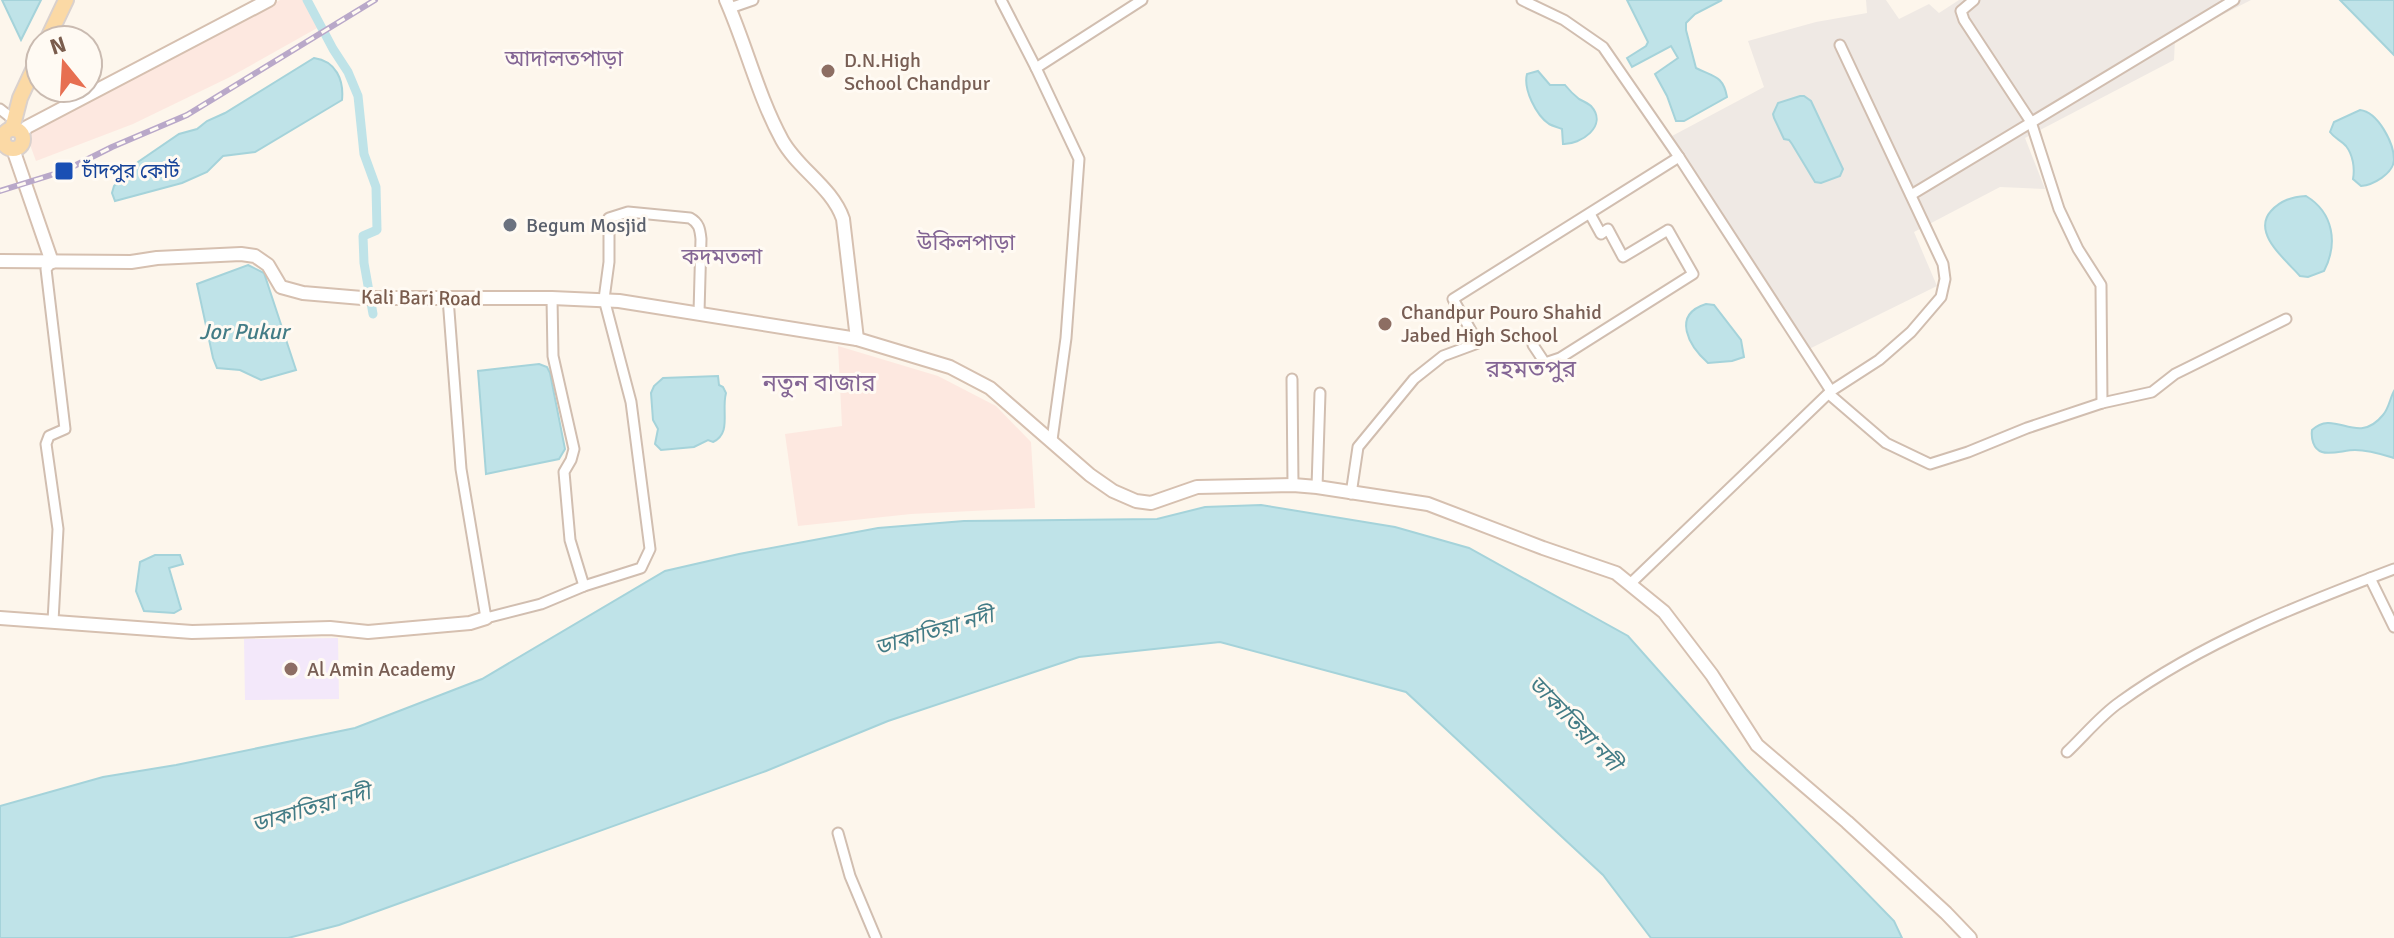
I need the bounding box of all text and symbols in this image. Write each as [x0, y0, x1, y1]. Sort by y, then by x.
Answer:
north arrow [24, 24, 104, 104]
text: N [47, 30, 69, 61]
district label: আদালতপাড়া [504, 45, 624, 72]
place label: D.N.High School Chandpur [844, 48, 991, 96]
marker: D.N.High School Chandpur [819, 62, 837, 80]
place label: চাঁদপুর কোর্ট [81, 157, 180, 184]
marker: চাঁদপুর কোর্ট [53, 160, 75, 182]
place label: Begum Mosjid [526, 213, 647, 238]
marker: Begum Mosjid [501, 216, 519, 234]
district label: উকিলপাড়া [916, 229, 1016, 256]
district label: কদমতলা [681, 243, 764, 270]
street label: Kali Bari Road [361, 284, 481, 312]
place label: Chandpur Pouro Shahid Jabed High School [1401, 300, 1602, 348]
marker: Chandpur Pouro Shahid Jabed High School [1376, 315, 1394, 333]
water label: Jor Pukur [199, 318, 292, 345]
district label: রহমতপুর [1485, 354, 1577, 384]
district label: নতুন বাজার [761, 368, 876, 398]
water label: ডাকাতিয়া নদী [872, 600, 1000, 661]
place label: Al Amin Academy [307, 657, 456, 682]
marker: Al Amin Academy [282, 660, 300, 678]
water label: ডাকাতিয়া নদী [1523, 670, 1630, 779]
water label: ডাকাতিয়া নদী [249, 777, 377, 838]

